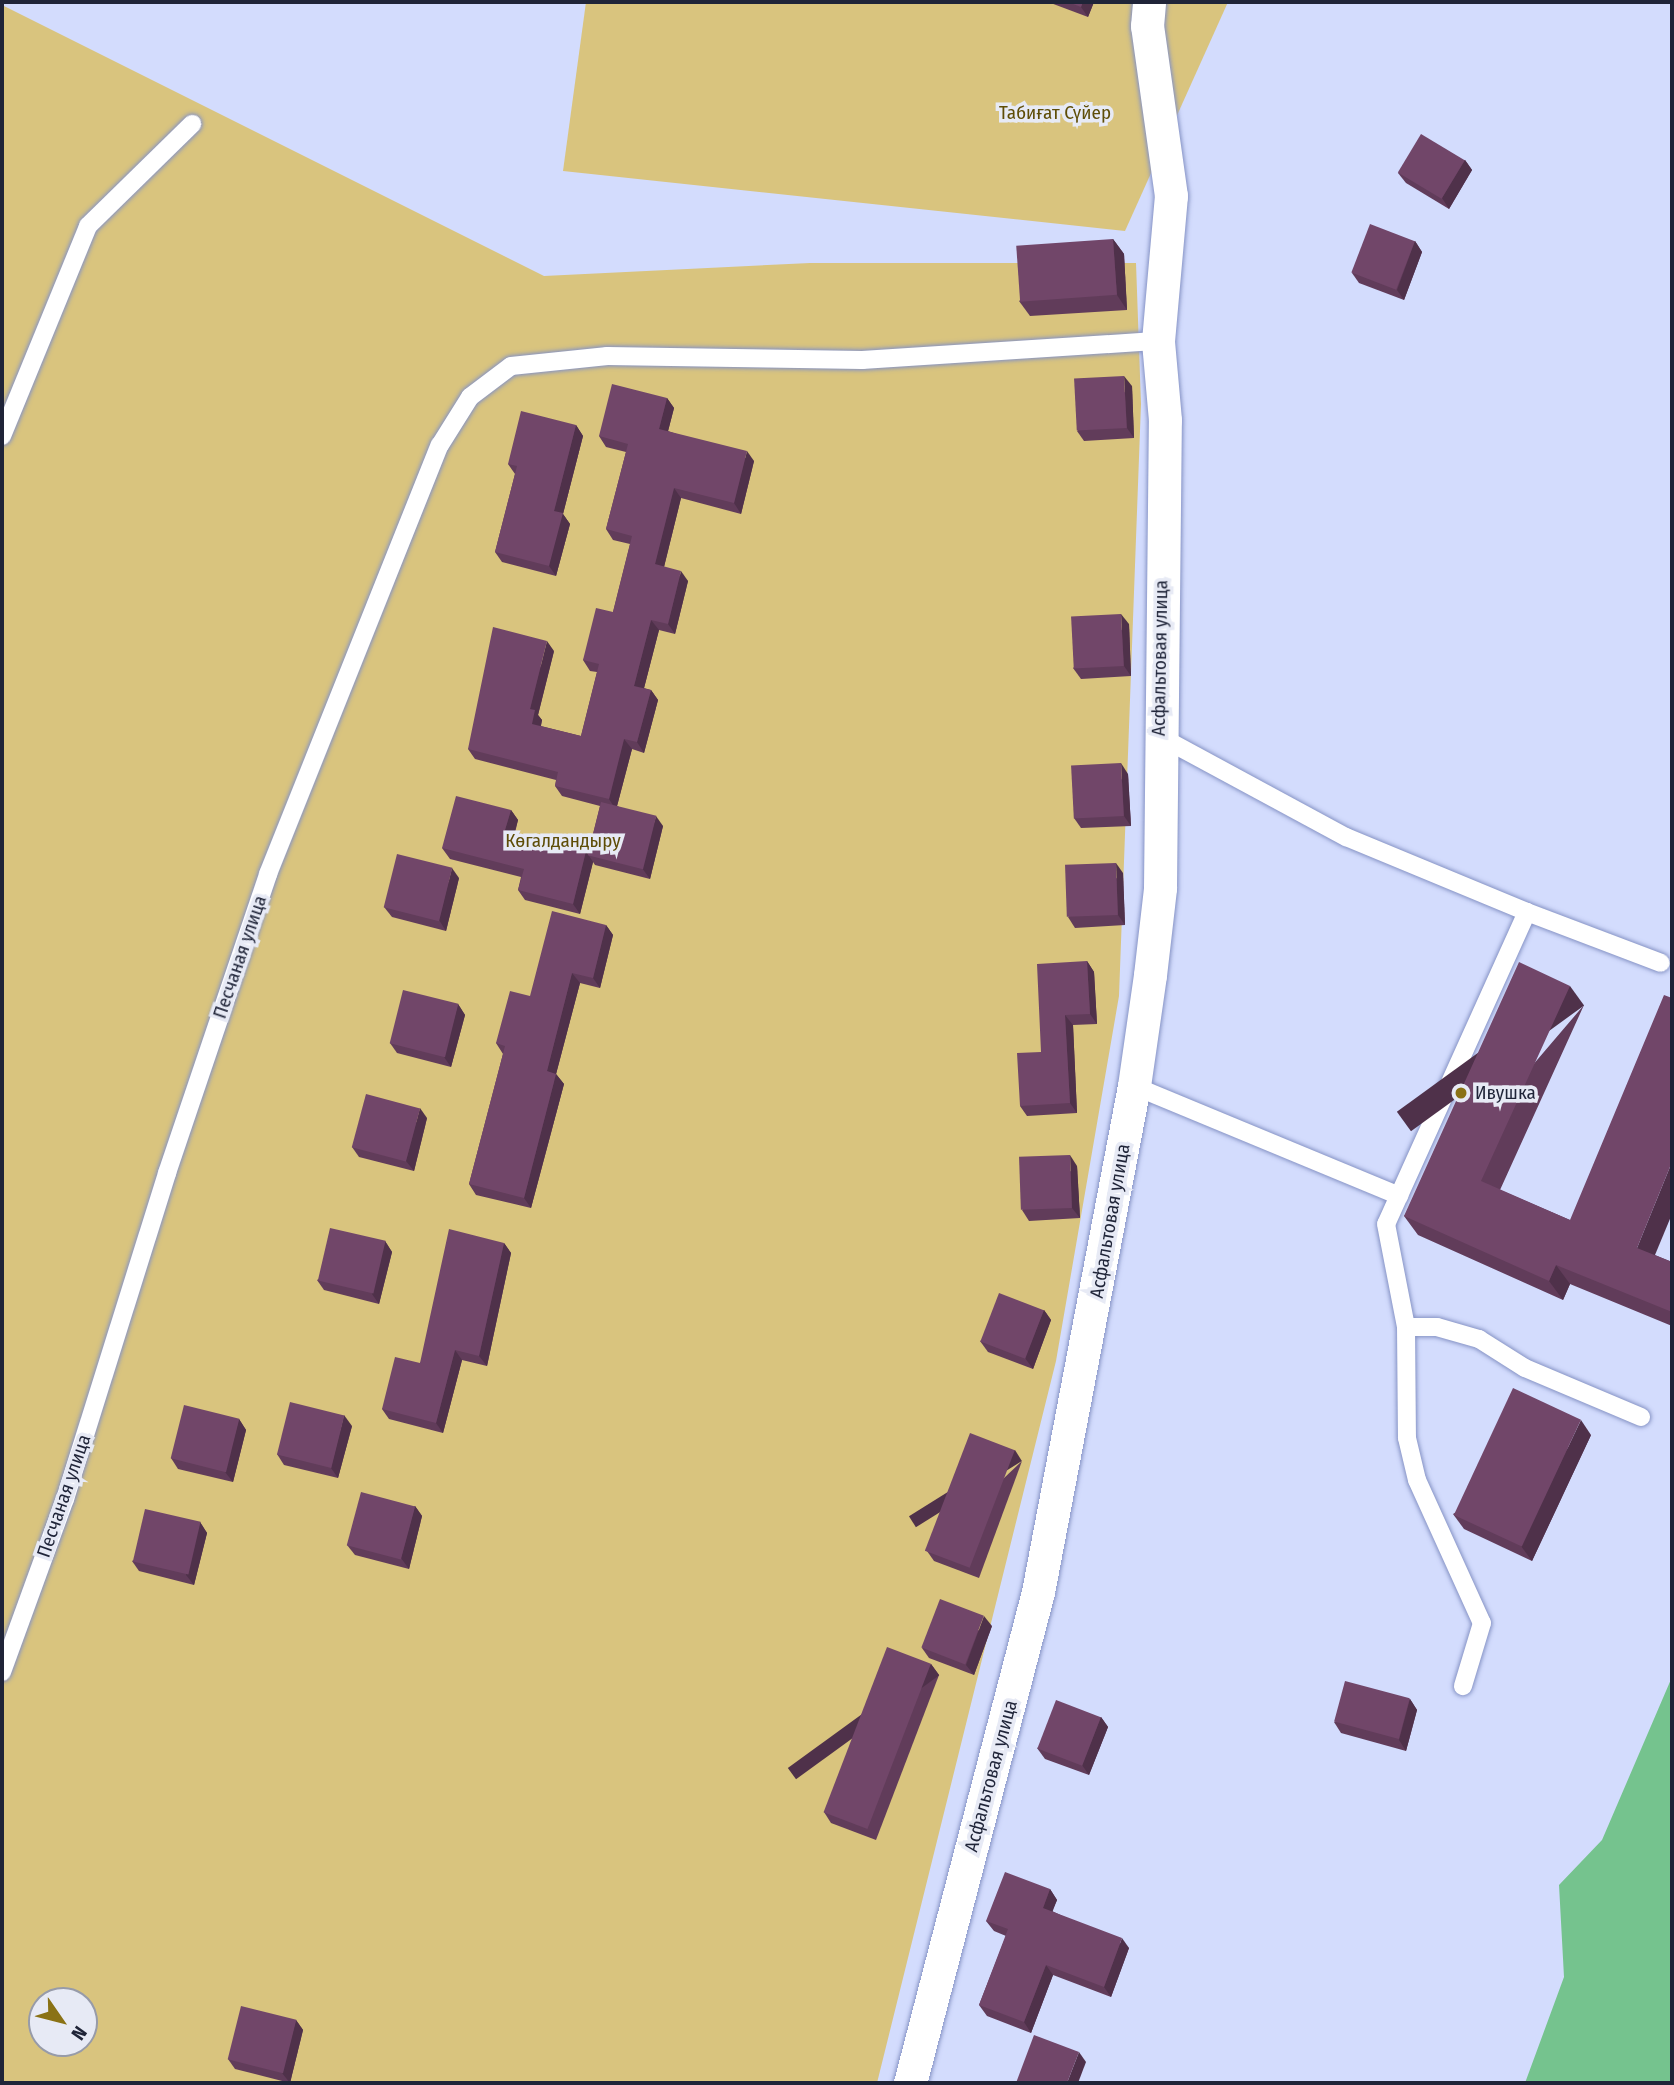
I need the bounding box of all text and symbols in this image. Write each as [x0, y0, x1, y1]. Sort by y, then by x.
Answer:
park label: Табиғат Сүйер [999, 102, 1111, 124]
street label: Асфальтовая улица [1147, 580, 1173, 736]
park label: Көгалдандыру [505, 830, 621, 852]
street label: Песчаная улица [208, 893, 272, 1021]
place label: Ивушка [1475, 1082, 1536, 1104]
marker: Ивушка [1453, 1085, 1469, 1101]
street label: Асфальтовая улица [1085, 1142, 1135, 1300]
street label: Песчаная улица [32, 1432, 96, 1560]
street label: Асфальтовая улица [960, 1698, 1022, 1854]
north arrow [28, 1987, 98, 2057]
text: N [66, 2022, 92, 2044]

